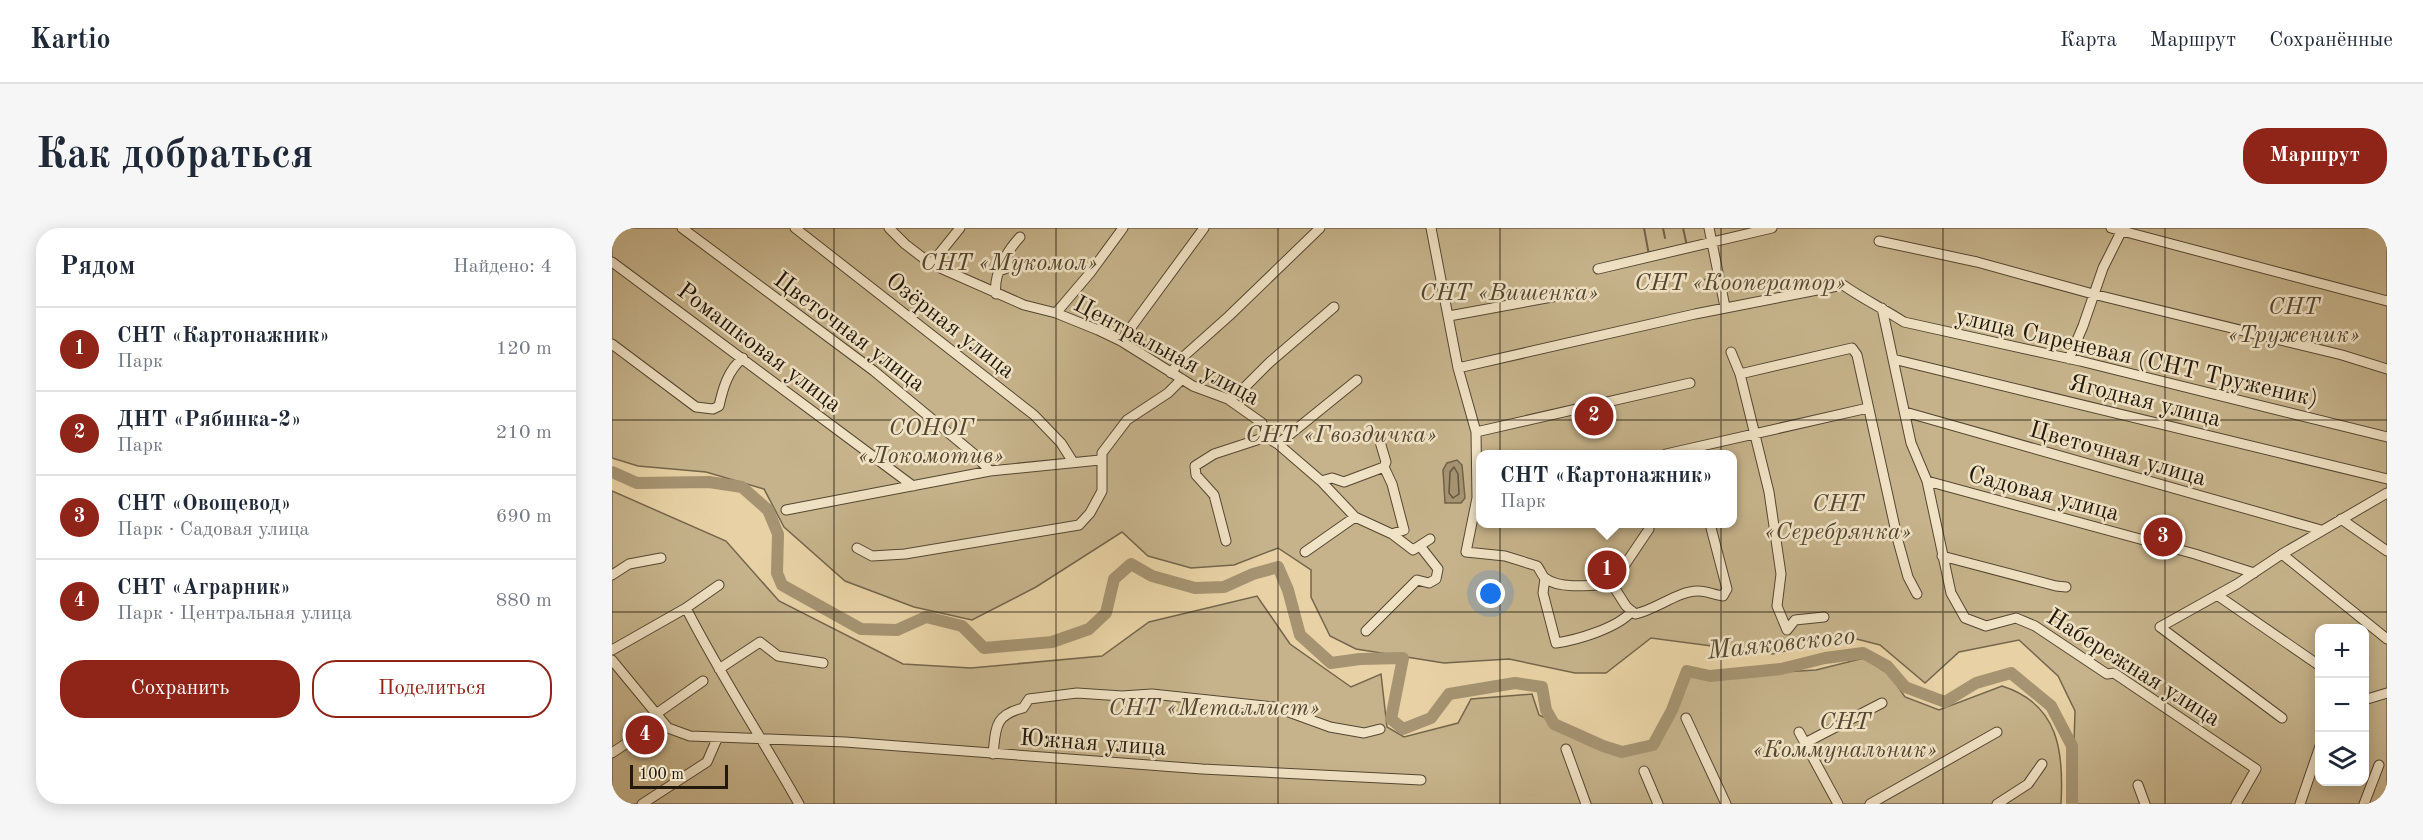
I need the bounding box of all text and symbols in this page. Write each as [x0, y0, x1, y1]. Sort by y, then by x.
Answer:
text: Kartio [30, 27, 111, 55]
text: Карта [2060, 30, 2117, 51]
text: Маршрут [2150, 30, 2236, 51]
text: Сохранённые [2269, 30, 2393, 51]
button: Маршрут [2243, 128, 2387, 184]
text: Как добраться [36, 135, 313, 177]
park label: СНТ «Мукомол» [920, 252, 1098, 276]
text: Рядом [60, 254, 135, 280]
text: Найдено: 4 [453, 257, 552, 277]
street label: Цветочная улица [769, 268, 929, 397]
street label: Озёрная улица [881, 269, 1019, 384]
park label: СНТ «Кооператор» [1634, 272, 1846, 296]
street label: Ромашковая улица [672, 279, 845, 418]
park label: СНТ «Вишенка» [1420, 282, 1598, 306]
street label: Центральная улица [1069, 293, 1263, 411]
park label: СНТ «Труженик» [2228, 296, 2360, 348]
street label: улица Сиреневая (СНТ Труженик) [1953, 305, 2320, 412]
text: СНТ «Картонажник» [117, 325, 330, 347]
text: 1 [74, 339, 85, 359]
text: 120 m [496, 339, 552, 359]
text: Парк [117, 352, 163, 372]
street label: Ягодная улица [2066, 371, 2223, 432]
pin: 2 [1574, 394, 1614, 438]
text: ДНТ «Рябинка-2» [117, 409, 302, 431]
park label: СОНОГ «Локомотив» [858, 417, 1004, 469]
street label: Цветочная улица [2026, 418, 2209, 492]
text: 2 [74, 423, 85, 443]
text: 210 m [496, 423, 552, 443]
park label: СНТ «Гвоздичка» [1245, 424, 1437, 448]
text: Парк [117, 436, 163, 456]
popup [1476, 450, 1737, 528]
street label: Садовая улица [1965, 463, 2122, 527]
text: СНТ «Картонажник» [1500, 465, 1713, 487]
text: Парк [1500, 492, 1546, 512]
text: СНТ «Овощевод» [117, 493, 291, 515]
park label: СНТ «Серебрянка» [1765, 493, 1911, 545]
text: 3 [74, 507, 85, 527]
text: 690 m [496, 507, 552, 527]
pin: 3 [2144, 514, 2182, 560]
text: Парк · Садовая улица [117, 520, 309, 540]
pin: 1 [1588, 548, 1626, 592]
text: СНТ «Аграрник» [117, 577, 291, 599]
your location [1476, 579, 1505, 608]
text: 4 [74, 591, 85, 611]
text: 880 m [496, 591, 552, 611]
text: Парк · Центральная улица [117, 604, 352, 624]
street label: Набережная улица [2042, 606, 2224, 732]
water label: Маяковского [1705, 623, 1857, 665]
map controls [2315, 624, 2369, 786]
button: + [2315, 624, 2369, 678]
button: Сохранить [60, 660, 300, 718]
button: Поделиться [312, 660, 552, 718]
button: − [2315, 678, 2369, 732]
park label: СНТ «Металлист» [1108, 697, 1320, 721]
park label: СНТ «Коммунальник» [1753, 711, 1937, 763]
pin: 4 [626, 712, 664, 758]
street label: Южная улица [1019, 727, 1167, 761]
button: layers [2315, 732, 2369, 786]
scale bar [630, 762, 728, 790]
text: 100 m [639, 767, 684, 783]

